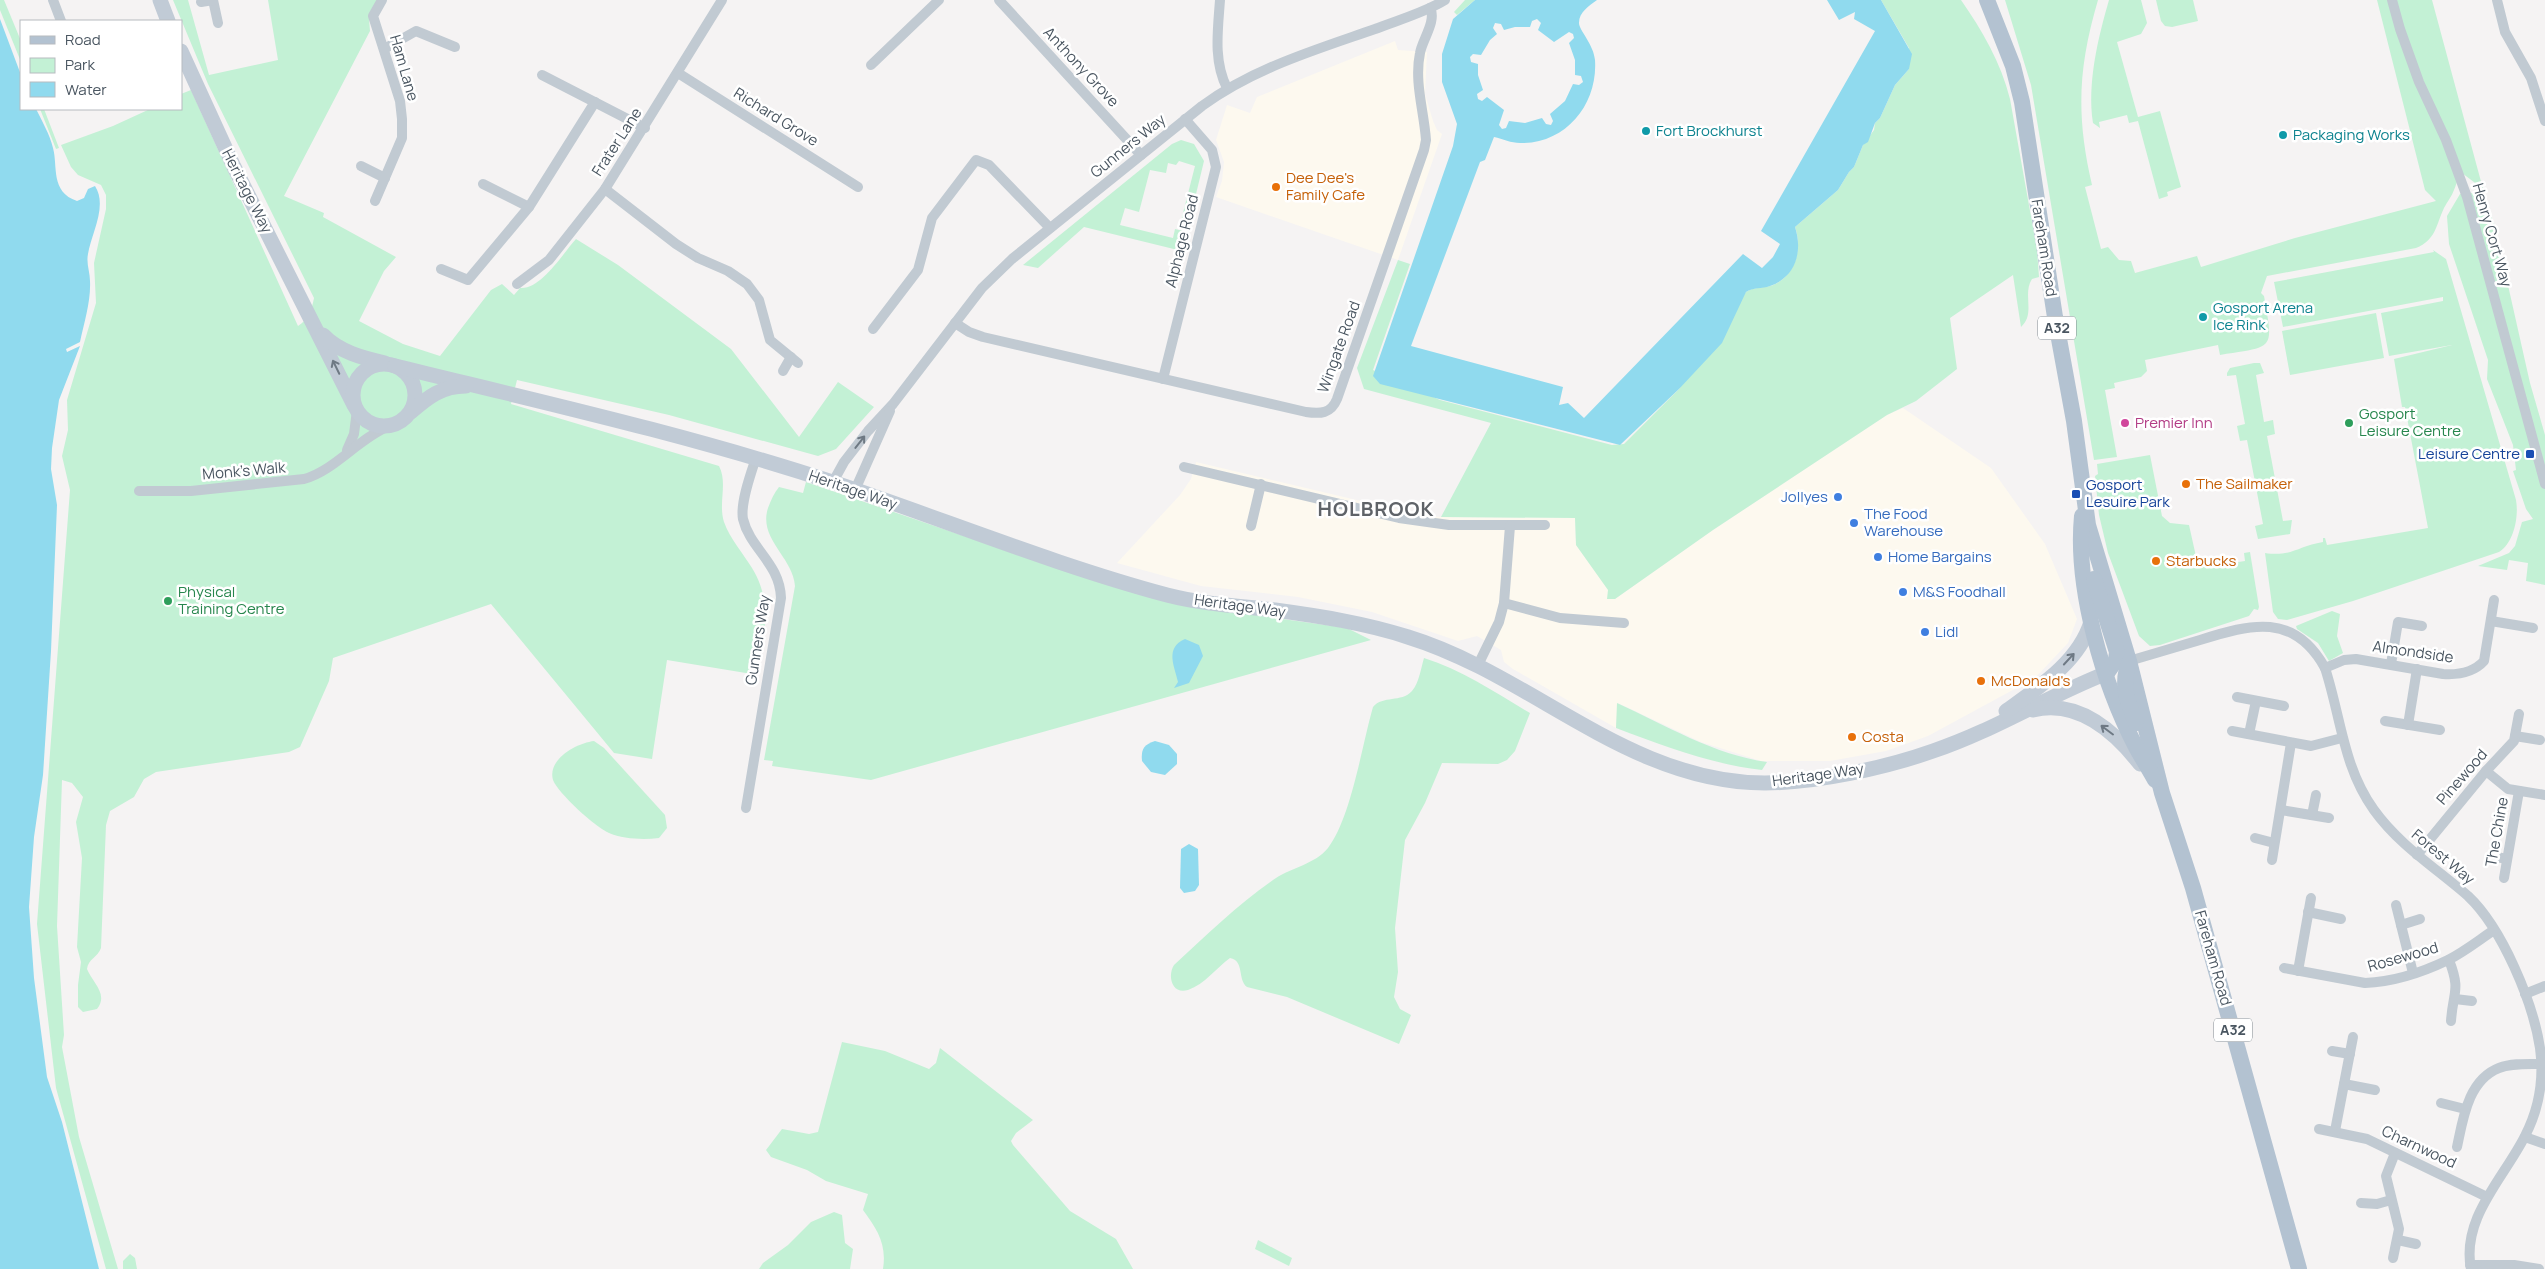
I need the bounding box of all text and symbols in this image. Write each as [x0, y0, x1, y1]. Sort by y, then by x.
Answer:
legend [20, 20, 182, 110]
street label: Anthony Grove [1039, 22, 1124, 111]
text: Road [65, 29, 101, 50]
street label: Ham Lane [385, 32, 424, 104]
text: Park [65, 54, 95, 75]
text: Water [65, 79, 107, 100]
street label: Richard Grove [730, 82, 823, 151]
street label: Frater Lane [587, 103, 647, 180]
street label: Gunners Way [1086, 109, 1170, 182]
place label: Fort Brockhurst [1656, 120, 1763, 141]
place label: Packaging Works [2293, 124, 2410, 145]
marker: Fort Brockhurst [1640, 125, 1652, 137]
marker: Packaging Works [2277, 129, 2289, 141]
street label: Heritage Way [217, 145, 278, 237]
place label: Dee Dee's Family Cafe [1286, 167, 1365, 205]
street label: Henry Cort Way [2468, 180, 2517, 289]
marker: Dee Dee's Family Cafe [1270, 181, 1282, 193]
street label: Alphage Road [1160, 192, 1203, 290]
street label: Fareham Road [2026, 198, 2063, 298]
place label: Gosport Arena Ice Rink [2213, 297, 2313, 335]
street label: Wingate Road [1312, 298, 1365, 396]
marker: Gosport Arena Ice Rink [2197, 311, 2209, 323]
road number: A32 [2038, 316, 2076, 339]
one-way arrow [330, 360, 340, 375]
place label: Gosport Leisure Centre [2359, 403, 2461, 441]
place label: Premier Inn [2135, 412, 2213, 433]
marker: Premier Inn [2119, 417, 2131, 429]
marker: Gosport Leisure Centre [2343, 417, 2355, 429]
one-way arrow [854, 436, 865, 449]
place label: Leisure Centre [2418, 443, 2520, 464]
marker: Leisure Centre [2524, 448, 2536, 460]
street label: Monk's Walk [201, 456, 287, 485]
street label: Heritage Way [806, 465, 900, 514]
place label: The Sailmaker [2196, 473, 2293, 494]
place label: Gosport Lesuire Park [2086, 474, 2170, 512]
marker: The Sailmaker [2180, 478, 2192, 490]
place label: Jollyes [1781, 486, 1828, 507]
marker: Gosport Lesuire Park [2070, 488, 2082, 500]
marker: Jollyes [1832, 491, 1844, 503]
district label: HOLBROOK [1318, 495, 1434, 522]
place label: The Food Warehouse [1864, 503, 1943, 541]
marker: The Food Warehouse [1848, 517, 1860, 529]
place label: Home Bargains [1888, 546, 1992, 567]
place label: Starbucks [2166, 550, 2236, 571]
marker: Home Bargains [1872, 551, 1884, 563]
marker: Starbucks [2150, 555, 2162, 567]
place label: Physical Training Centre [178, 581, 285, 619]
place label: M&S Foodhall [1913, 581, 2006, 602]
marker: M&S Foodhall [1897, 586, 1909, 598]
street label: Heritage Way [1193, 589, 1287, 622]
street label: Gunners Way [740, 593, 775, 687]
marker: Physical Training Centre [162, 595, 174, 607]
place label: Lidl [1935, 621, 1959, 642]
marker: Lidl [1919, 626, 1931, 638]
street label: Almondside [2371, 635, 2455, 668]
one-way arrow [2063, 652, 2075, 665]
place label: McDonald's [1991, 670, 2070, 691]
marker: McDonald's [1975, 675, 1987, 687]
one-way arrow [2101, 725, 2114, 736]
place label: Costa [1862, 726, 1904, 747]
marker: Costa [1846, 731, 1858, 743]
street label: Pinewood [2431, 744, 2492, 809]
street label: Heritage Way [1771, 758, 1865, 791]
street label: The Chine [2480, 795, 2513, 868]
street label: Forest Way [2407, 824, 2479, 889]
street label: Fareham Road [2190, 908, 2237, 1008]
street label: Rosewood [2365, 936, 2441, 977]
road number: A32 [2214, 1018, 2252, 1042]
street label: Charnwood [2378, 1120, 2460, 1173]

